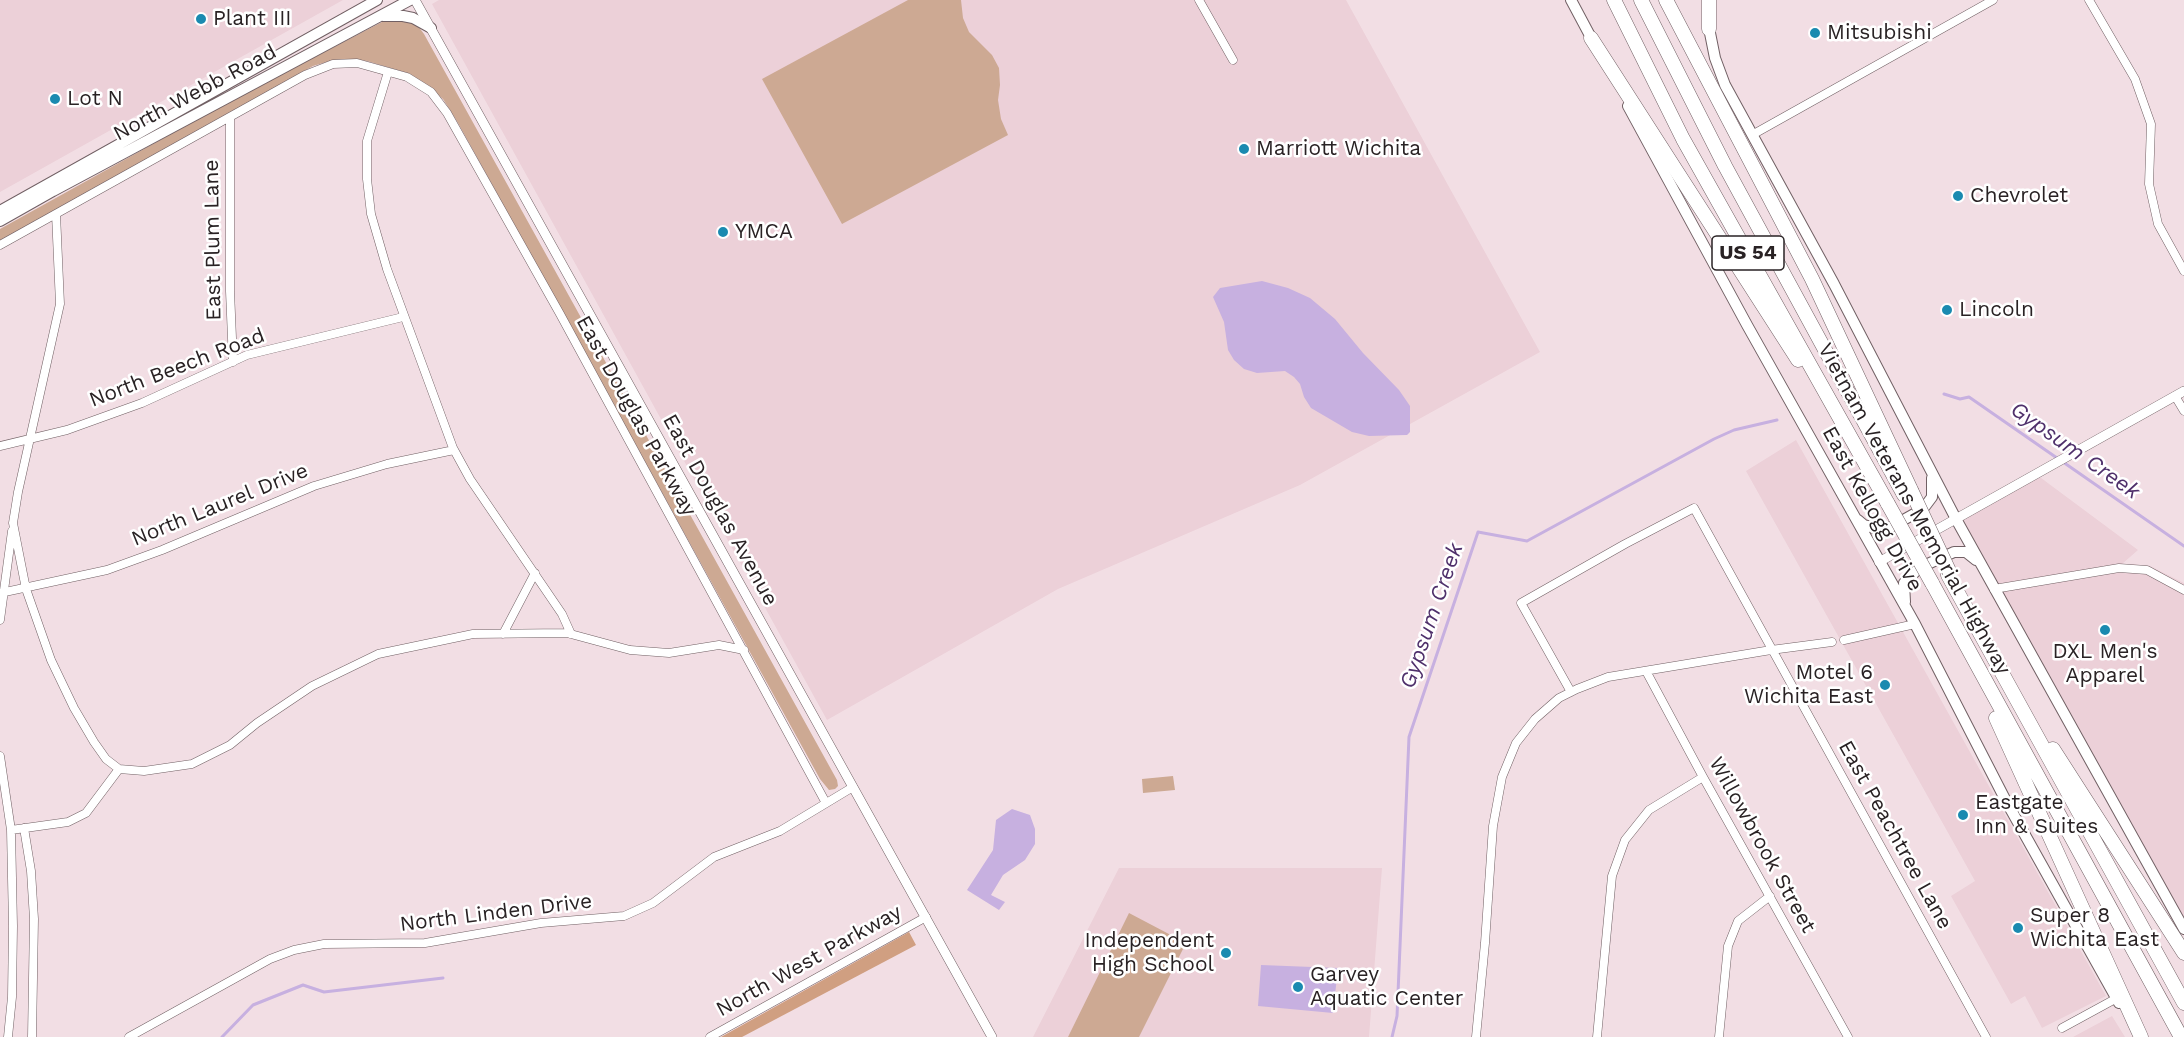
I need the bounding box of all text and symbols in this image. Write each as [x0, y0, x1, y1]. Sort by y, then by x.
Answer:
place label: Plant III [213, 6, 292, 32]
marker: Plant III [194, 12, 208, 26]
place label: Mitsubishi [1827, 20, 1932, 46]
marker: Mitsubishi [1808, 26, 1822, 40]
street label: North Webb Road [109, 39, 281, 147]
place label: Lot N [67, 86, 123, 112]
marker: Lot N [48, 92, 62, 106]
place label: Marriott Wichita [1256, 136, 1421, 162]
marker: Marriott Wichita [1237, 142, 1251, 156]
street label: East Plum Lane [199, 159, 227, 321]
place label: Chevrolet [1970, 183, 2068, 209]
marker: Chevrolet [1951, 189, 1965, 203]
place label: YMCA [735, 219, 793, 245]
marker: YMCA [716, 225, 730, 239]
road number: US 54 [1712, 236, 1784, 270]
place label: Lincoln [1959, 297, 2034, 323]
marker: Lincoln [1940, 303, 1954, 317]
street label: East Douglas Parkway [570, 311, 702, 521]
street label: North Beech Road [86, 323, 268, 413]
street label: Vietnam Veterans Memorial Highway [1812, 339, 2016, 679]
water label: Gypsum Creek [2005, 397, 2145, 505]
street label: East Douglas Avenue [657, 410, 783, 610]
street label: East Kellogg Drive [1816, 422, 1928, 596]
street label: North Laurel Drive [128, 458, 312, 552]
water label: Gypsum Creek [1395, 540, 1469, 692]
marker: DXL Men's Apparel [2098, 623, 2112, 637]
place label: DXL Men's Apparel [2052, 639, 2158, 689]
place label: Motel 6 Wichita East [1744, 660, 1873, 710]
marker: Motel 6 Wichita East [1878, 678, 1892, 692]
street label: East Peachtree Lane [1833, 736, 1957, 934]
street label: Willowbrook Street [1703, 753, 1821, 937]
place label: Eastgate Inn & Suites [1975, 790, 2098, 840]
marker: Eastgate Inn & Suites [1956, 808, 1970, 822]
street label: North Linden Drive [398, 889, 594, 937]
street label: North West Parkway [712, 900, 906, 1022]
place label: Super 8 Wichita East [2030, 903, 2159, 953]
marker: Super 8 Wichita East [2011, 921, 2025, 935]
place label: Independent High School [1084, 928, 1214, 978]
marker: Independent High School [1219, 946, 1233, 960]
place label: Garvey Aquatic Center [1310, 962, 1463, 1012]
marker: Garvey Aquatic Center [1291, 980, 1305, 994]

